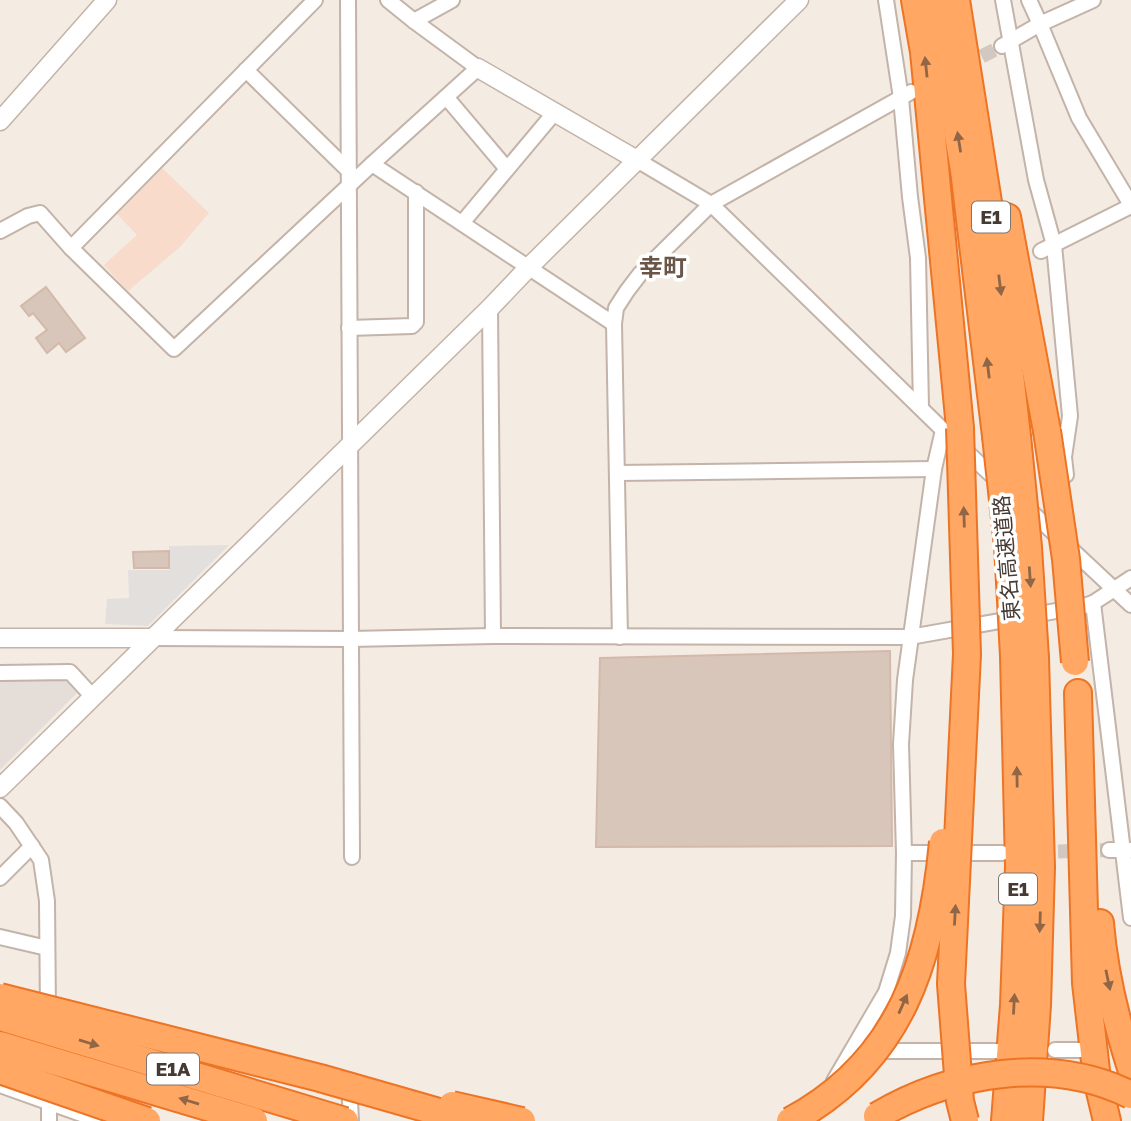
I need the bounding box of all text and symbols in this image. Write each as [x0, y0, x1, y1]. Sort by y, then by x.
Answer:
one-way arrow [920, 56, 931, 78]
one-way arrow [953, 131, 964, 153]
road number: E1 [972, 202, 1010, 232]
district label: 幸町 [639, 252, 687, 281]
one-way arrow [994, 275, 1005, 297]
one-way arrow [983, 357, 994, 379]
street label: 東名高速道路 [988, 494, 1024, 622]
one-way arrow [958, 506, 969, 528]
one-way arrow [1025, 566, 1036, 588]
one-way arrow [1011, 765, 1023, 787]
road number: E1 [999, 874, 1037, 904]
one-way arrow [949, 904, 960, 926]
one-way arrow [1034, 911, 1045, 933]
one-way arrow [1102, 969, 1113, 991]
one-way arrow [1009, 993, 1020, 1015]
one-way arrow [897, 994, 909, 1014]
one-way arrow [79, 1039, 100, 1049]
road number: E1A [147, 1054, 199, 1084]
one-way arrow [178, 1095, 199, 1106]

